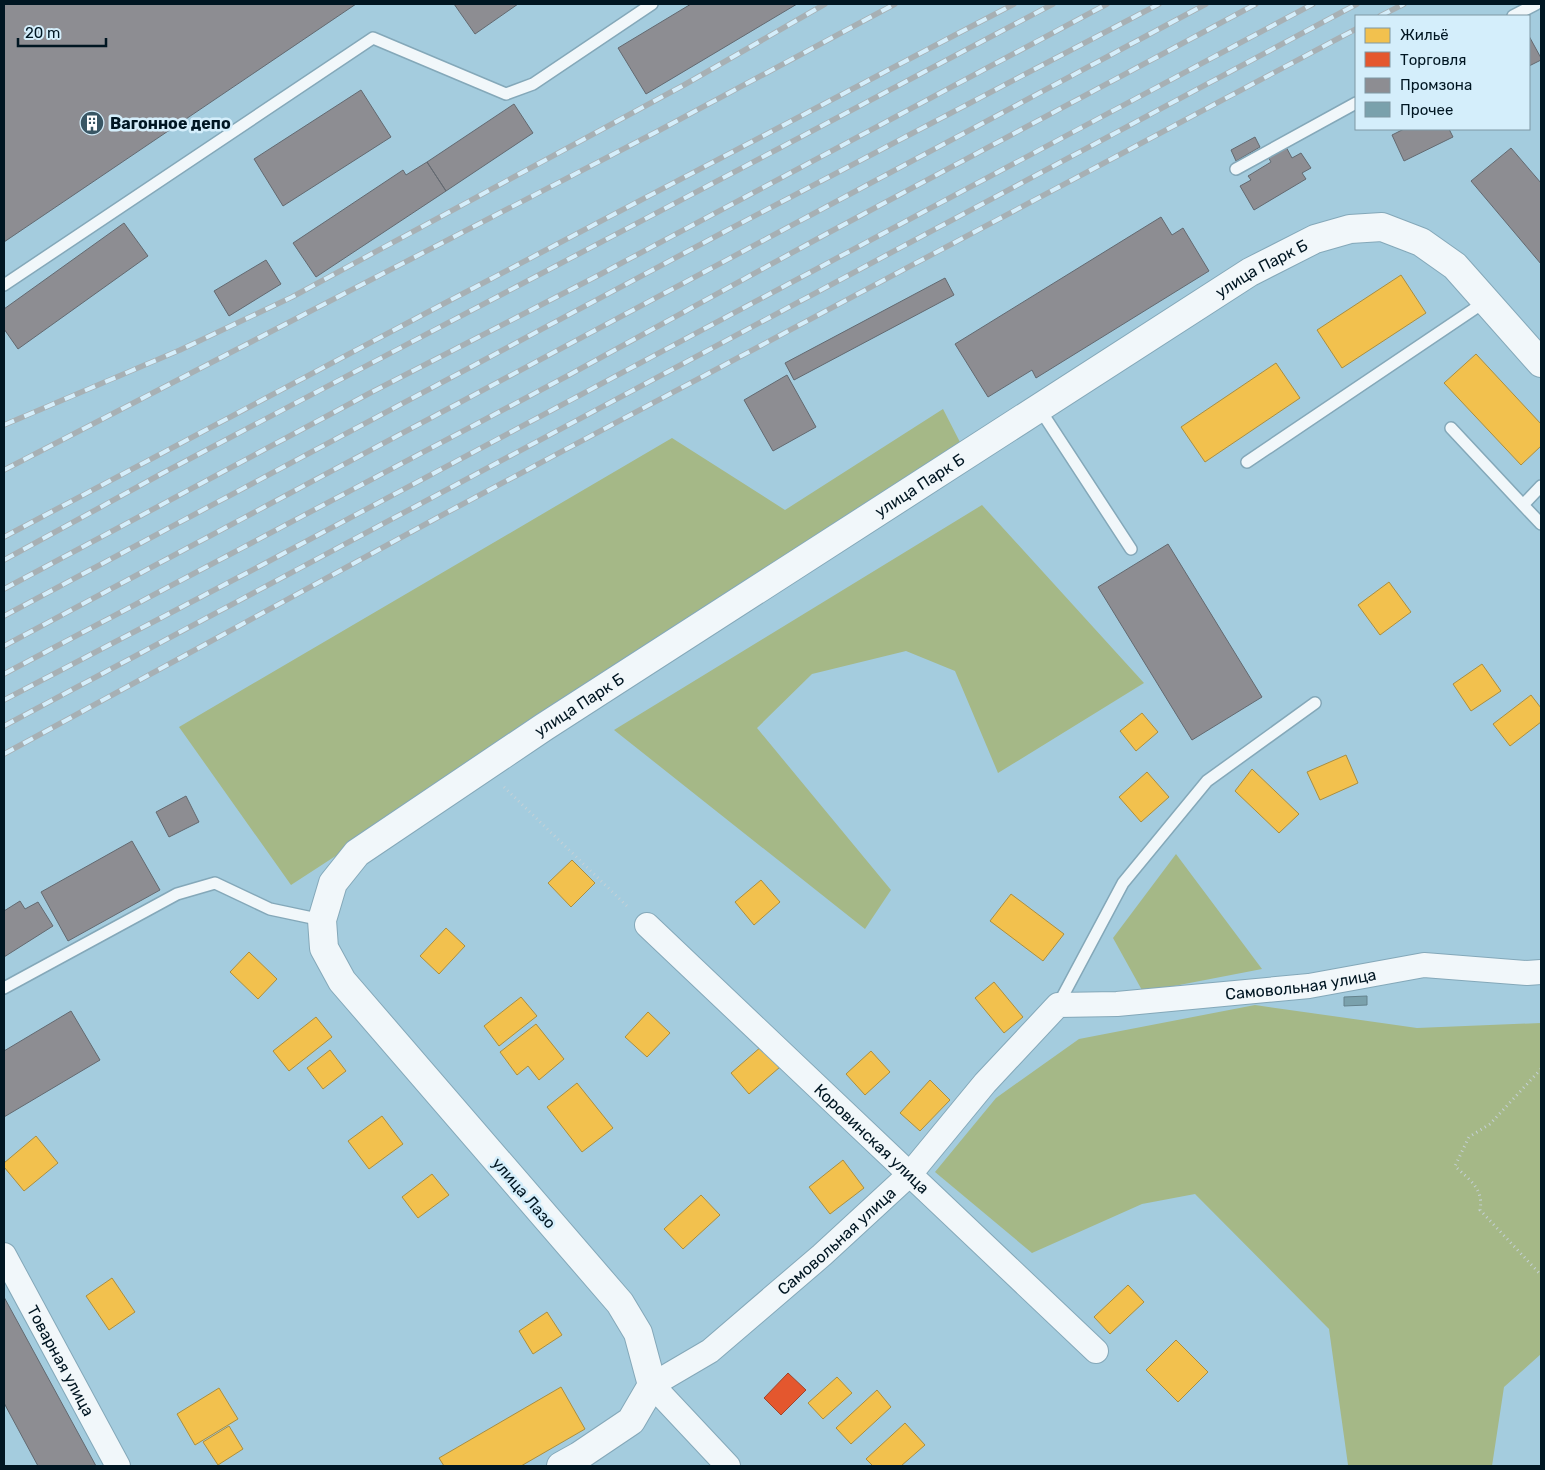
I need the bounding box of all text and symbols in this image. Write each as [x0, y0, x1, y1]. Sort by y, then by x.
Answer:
scale bar [18, 15, 105, 47]
legend [1355, 15, 1530, 130]
text: 20 m [25, 24, 60, 42]
text: Жильё [1400, 26, 1449, 44]
text: Торговля [1400, 51, 1466, 69]
text: Промзона [1400, 76, 1472, 94]
text: Прочее [1400, 101, 1453, 119]
building icon: Вагонное депо [79, 110, 105, 136]
place label: Вагонное депо [110, 114, 231, 133]
street label: улица Парк Б [1212, 235, 1310, 301]
street label: улица Парк Б [871, 449, 968, 521]
street label: улица Парк Б [531, 669, 627, 740]
street label: Самовольная улица [1224, 964, 1378, 1003]
street label: Коровинская улица [811, 1079, 933, 1197]
street label: улица Лазо [488, 1154, 560, 1232]
street label: Самовольная улица [773, 1183, 899, 1299]
street label: Товарная улица [23, 1302, 99, 1419]

